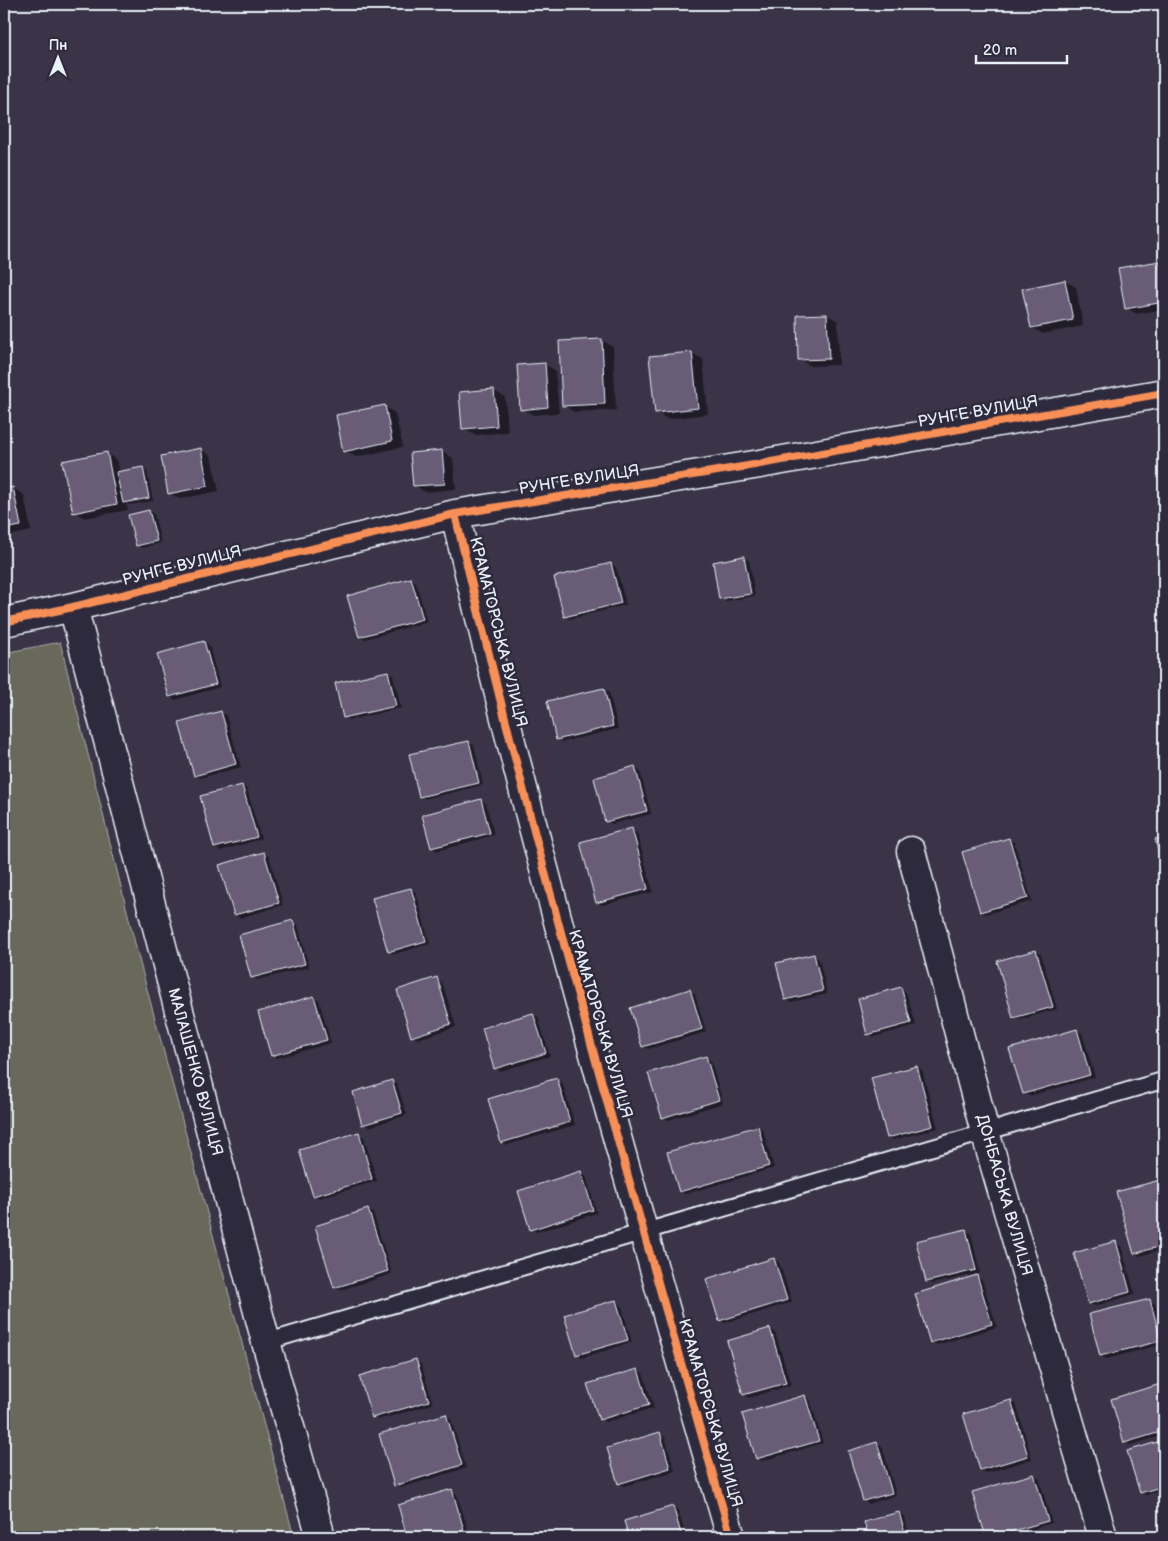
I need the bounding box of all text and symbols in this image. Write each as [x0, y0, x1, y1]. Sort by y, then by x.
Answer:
north arrow [32, 32, 82, 82]
scale bar [976, 32, 1067, 64]
text: Пн [49, 37, 67, 54]
text: 20 m [983, 41, 1017, 60]
street label: РУНГЕ ВУЛИЦЯ [916, 392, 1040, 432]
street label: РУНГЕ ВУЛИЦЯ [517, 461, 641, 499]
street label: КРАМАТОРСЬКА ВУЛИЦЯ [465, 535, 531, 729]
street label: РУНГЕ ВУЛИЦЯ [120, 542, 244, 590]
street label: КРАМАТОРСЬКА ВУЛИЦЯ [564, 928, 636, 1120]
street label: МАЛАШЕНКО ВУЛИЦЯ [163, 986, 227, 1158]
street label: ДОНБАСЬКА ВУЛИЦЯ [972, 1112, 1036, 1278]
street label: КРАМАТОРСЬКА ВУЛИЦЯ [674, 1317, 746, 1509]

